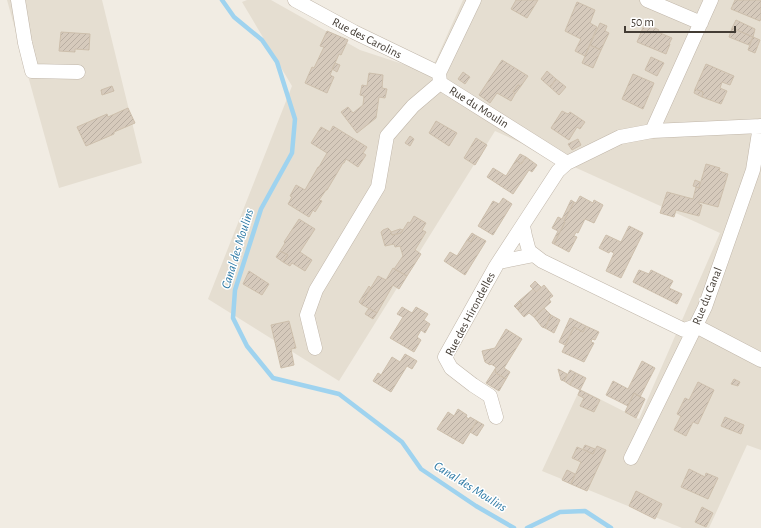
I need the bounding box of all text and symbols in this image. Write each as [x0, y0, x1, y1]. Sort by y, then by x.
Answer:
scale bar [625, 8, 735, 34]
street label: Rue des Carolins [330, 15, 404, 61]
text: 50 m [631, 16, 654, 28]
street label: Rue du Moulin [447, 84, 511, 130]
water label: Canal des Moulins [220, 208, 256, 290]
street label: Rue du Canal [690, 266, 724, 326]
street label: Rue des Hirondelles [443, 270, 497, 358]
water label: Canal des Moulins [431, 460, 509, 514]

